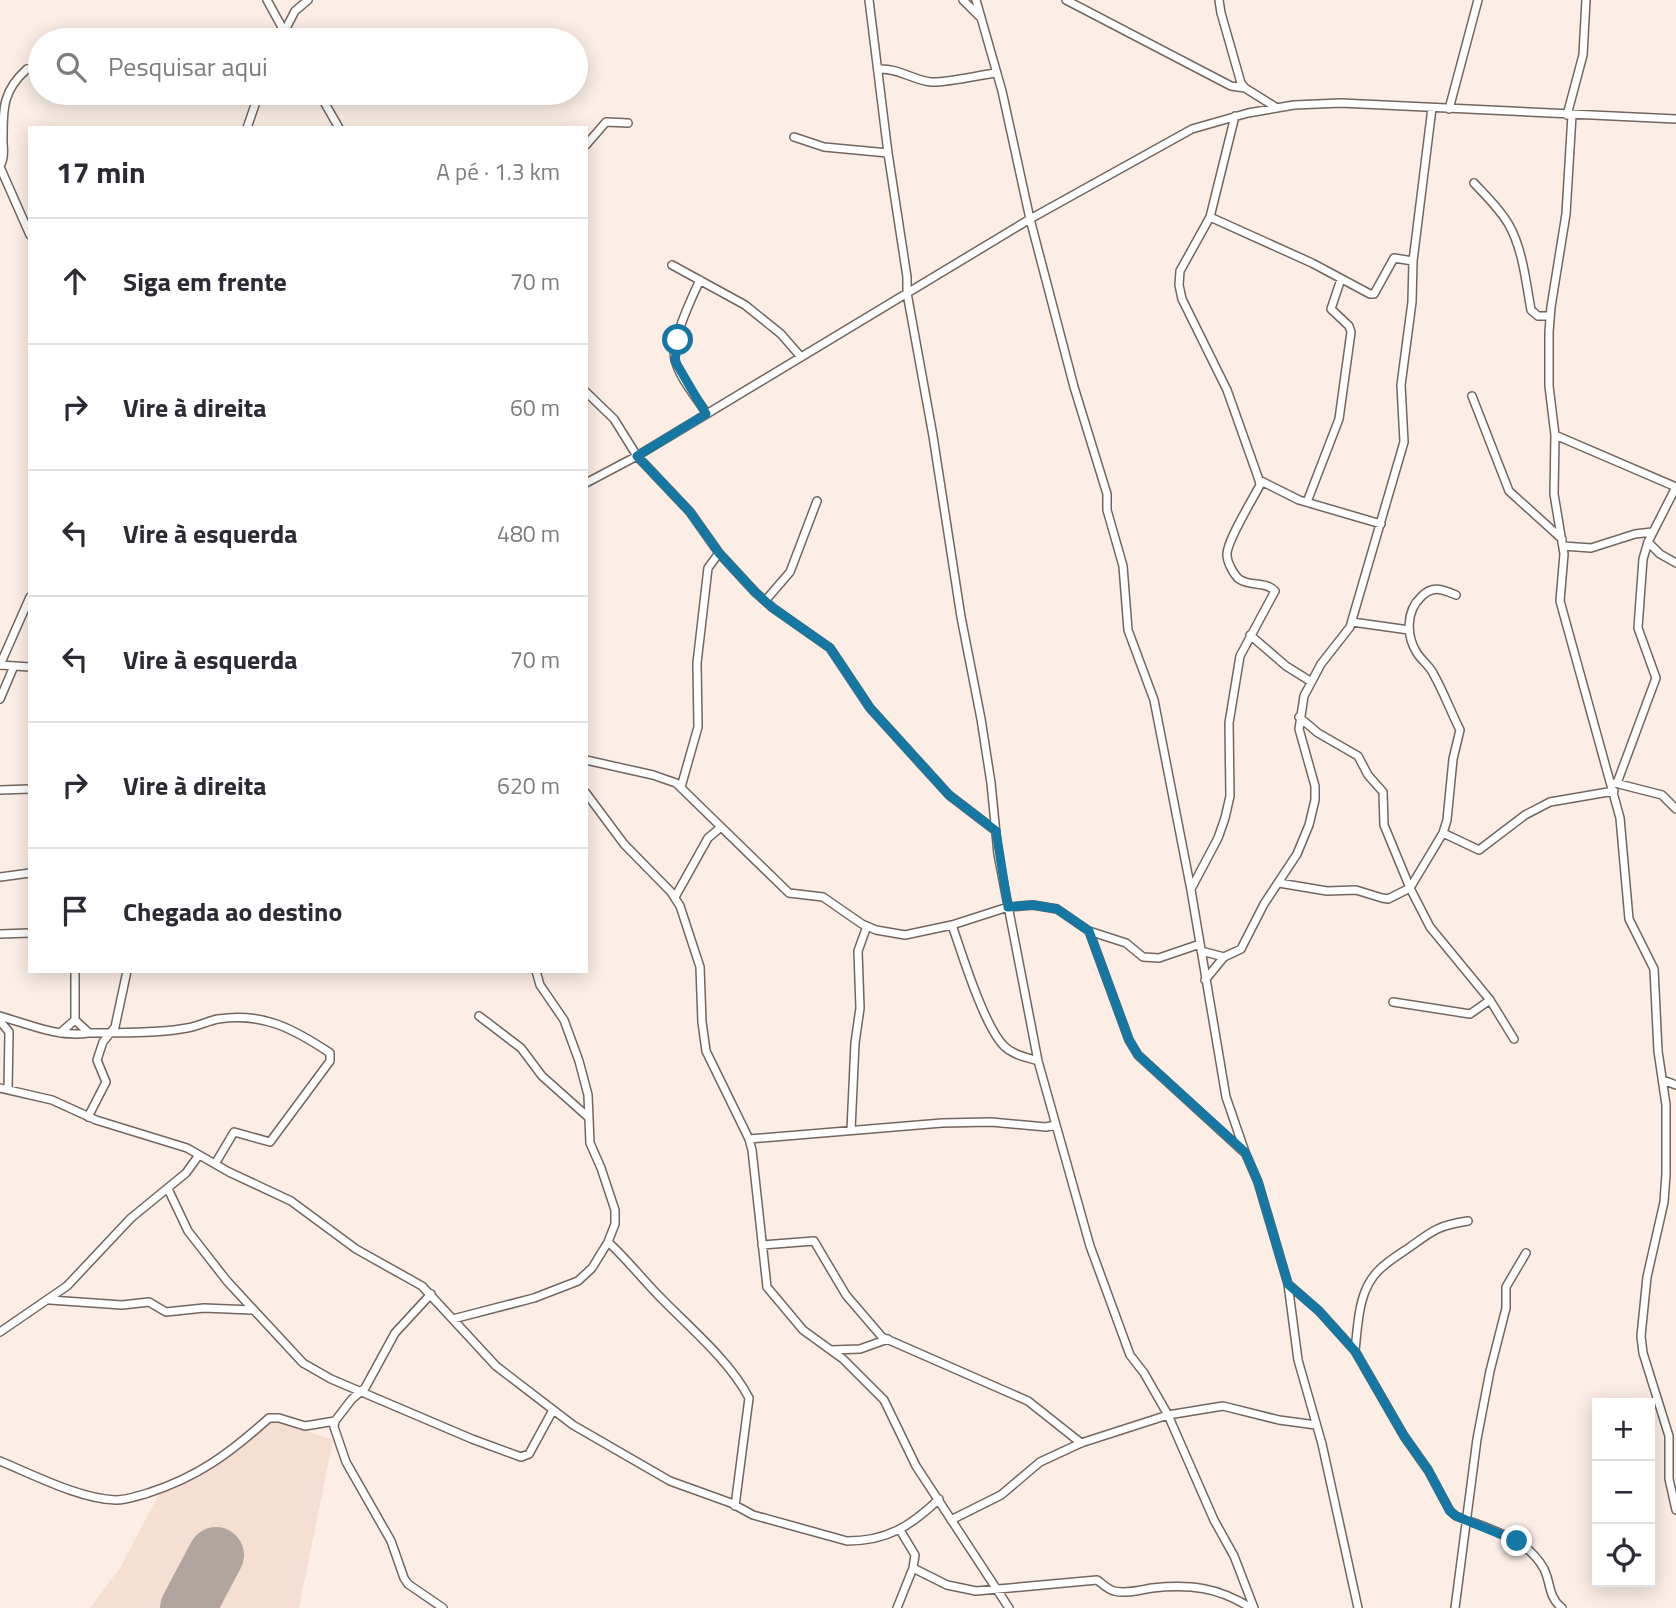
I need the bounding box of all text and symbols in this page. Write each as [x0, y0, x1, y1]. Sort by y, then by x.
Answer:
search box [28, 28, 588, 105]
text: Pesquisar aqui [108, 47, 268, 86]
icon: search [52, 48, 90, 86]
text: 17 min [56, 149, 146, 195]
text: A pé · 1.3 km [436, 154, 560, 189]
icon: ahead [56, 262, 94, 300]
text: Siga em frente [123, 262, 287, 301]
text: 70 m [510, 264, 560, 299]
route start [662, 324, 693, 355]
icon: right [56, 388, 94, 426]
text: Vire à direita [123, 388, 266, 427]
text: 60 m [510, 390, 560, 425]
icon: left [56, 514, 94, 552]
text: Vire à esquerda [123, 514, 298, 553]
text: 480 m [497, 516, 560, 551]
icon: left [56, 640, 94, 678]
text: Vire à esquerda [123, 640, 298, 679]
text: 70 m [510, 642, 560, 677]
icon: right [56, 766, 94, 804]
text: Vire à direita [123, 766, 266, 805]
text: 620 m [497, 768, 560, 803]
icon: arrive [56, 892, 94, 930]
text: Chegada ao destino [123, 892, 342, 931]
map controls [1592, 1398, 1655, 1587]
button: + [1592, 1398, 1655, 1461]
button: − [1592, 1461, 1655, 1524]
button: locate [1592, 1524, 1655, 1587]
route end [1501, 1525, 1532, 1556]

